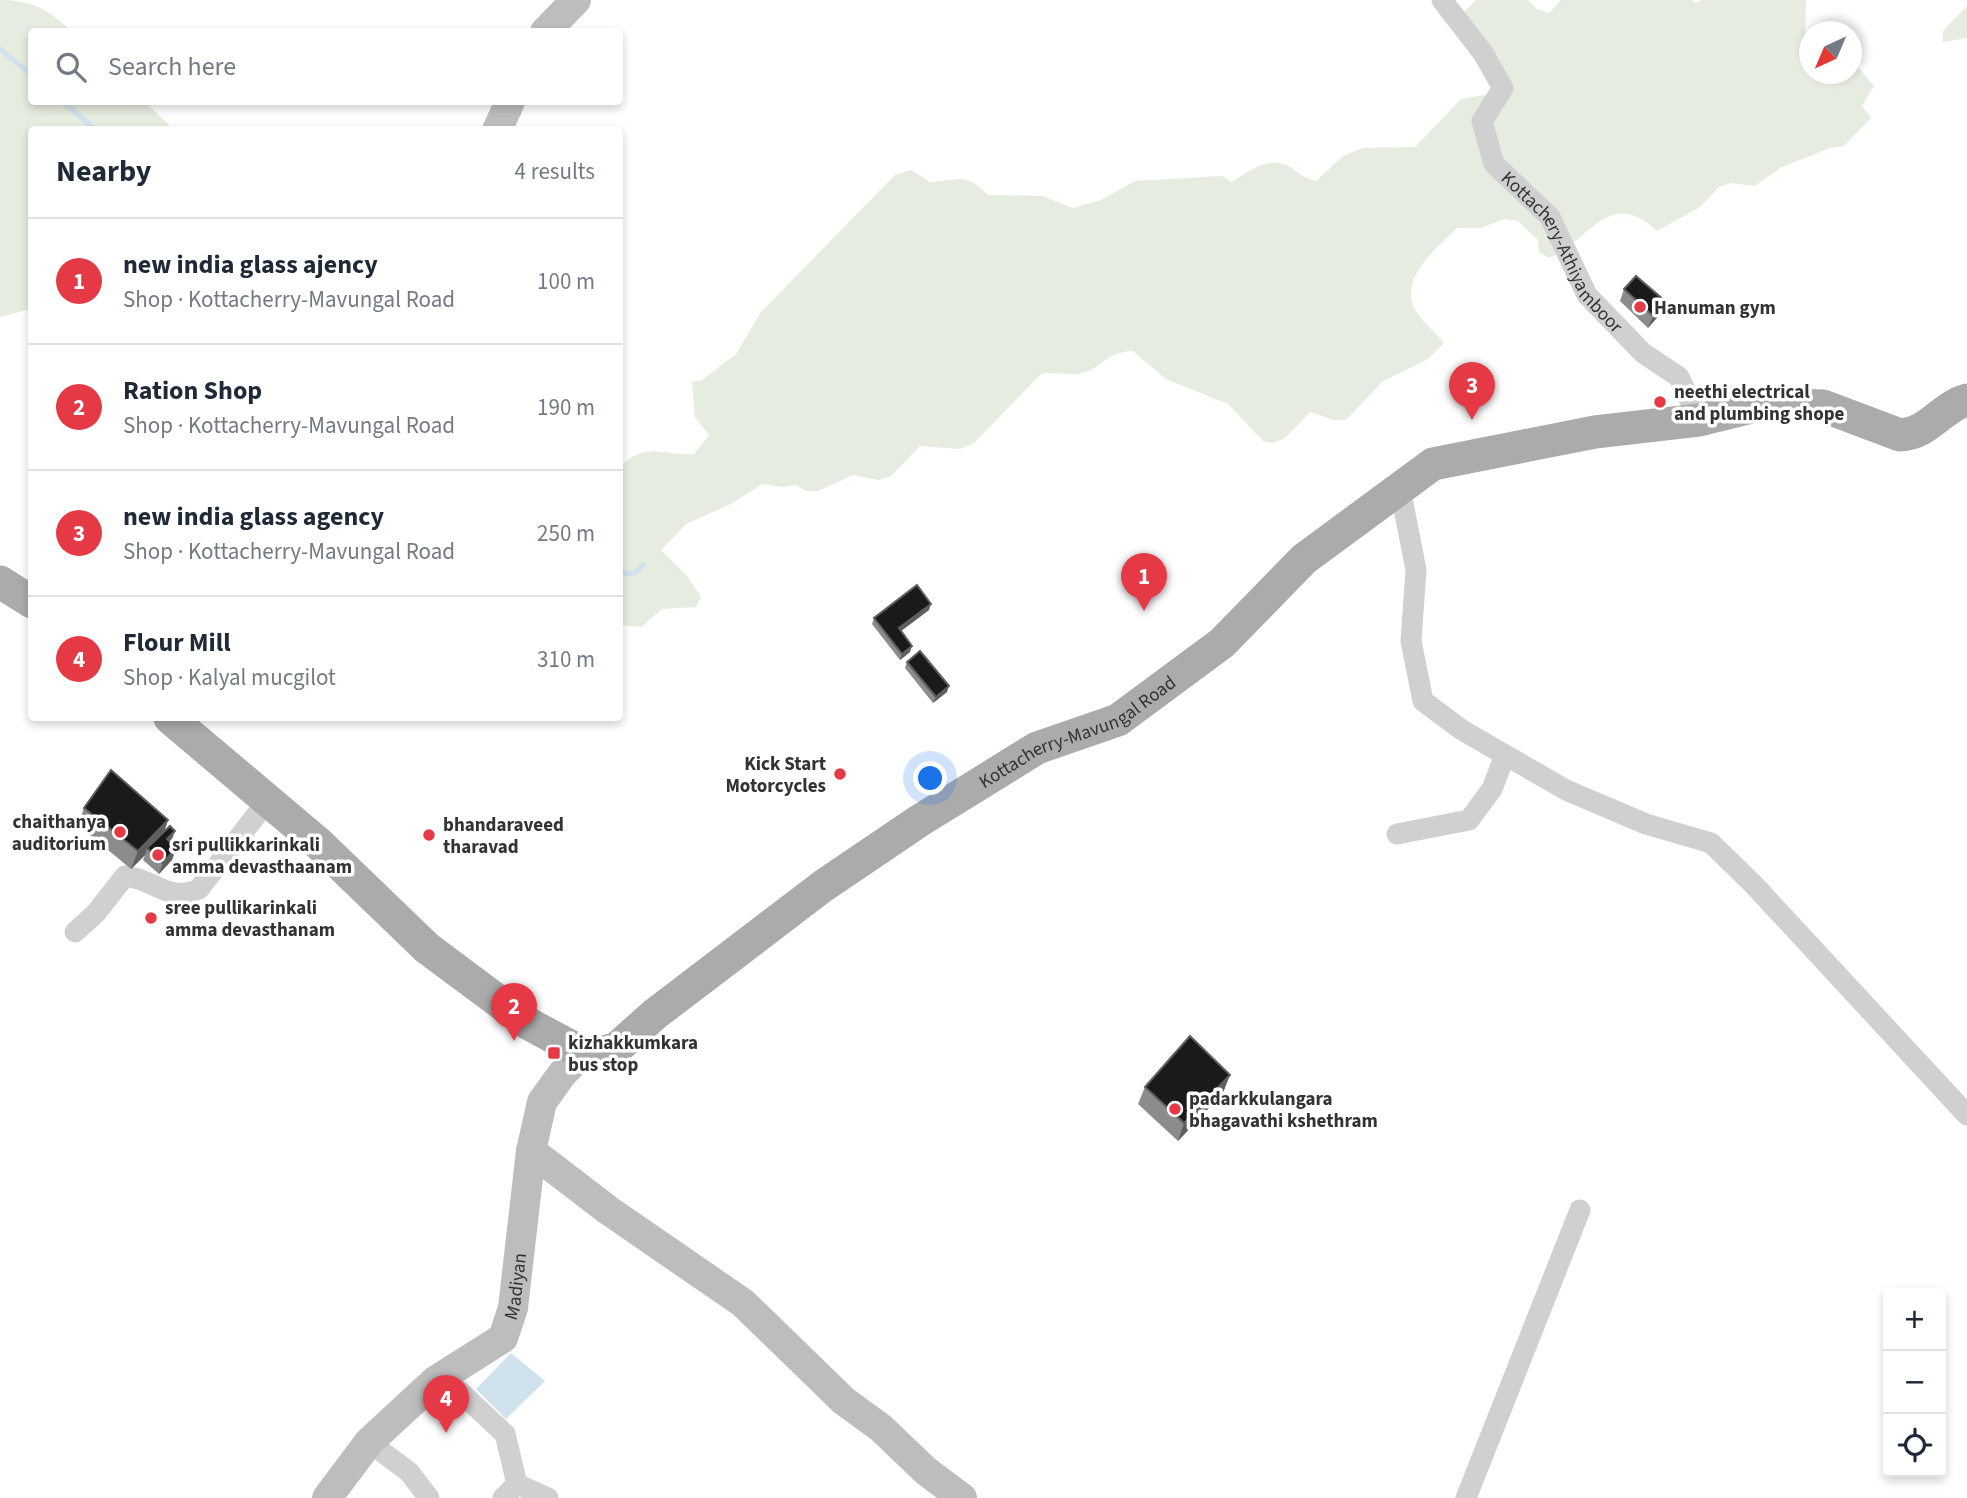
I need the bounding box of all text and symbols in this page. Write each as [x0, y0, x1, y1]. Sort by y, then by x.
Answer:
north arrow [1799, 21, 1862, 84]
search box [28, 28, 623, 105]
icon: search [52, 48, 90, 86]
text: Search here [108, 48, 236, 85]
text: Nearby [56, 150, 151, 193]
text: 4 results [515, 155, 595, 188]
street label: Kottachery-Athiyamboor [1495, 166, 1629, 340]
text: new india glass ajency [123, 246, 378, 283]
text: 1 [73, 265, 85, 298]
text: 100 m [537, 265, 595, 298]
text: Shop · Kottacherry-Mavungal Road [123, 283, 455, 316]
place label: Hanuman gym [1654, 295, 1776, 322]
marker: Hanuman gym [1632, 299, 1648, 315]
pin: 3 [1449, 362, 1495, 420]
text: Ration Shop [123, 372, 262, 409]
place label: neethi electrical and plumbing shope [1674, 379, 1845, 428]
text: 2 [73, 391, 85, 424]
text: 190 m [537, 391, 595, 424]
marker: neethi electrical and plumbing shope [1652, 394, 1668, 410]
text: Shop · Kottacherry-Mavungal Road [123, 409, 455, 442]
text: new india glass agency [123, 498, 384, 535]
text: 3 [73, 517, 85, 550]
text: 250 m [537, 517, 595, 550]
text: Shop · Kottacherry-Mavungal Road [123, 535, 455, 568]
pin: 1 [1121, 553, 1167, 611]
text: Flour Mill [123, 624, 231, 661]
text: 4 [73, 643, 85, 676]
text: 310 m [537, 643, 595, 676]
text: Shop · Kalyal mucgilot [123, 661, 336, 694]
street label: Kottacherry-Mavungal Road [974, 670, 1182, 796]
place label: Kick Start Motorcycles [725, 751, 826, 800]
your location [913, 761, 947, 795]
marker: Kick Start Motorcycles [832, 766, 848, 782]
place label: chaithanya auditorium [12, 809, 106, 858]
place label: bhandaraveed tharavad [443, 812, 564, 861]
marker: chaithanya auditorium [112, 824, 128, 840]
marker: bhandaraveed tharavad [421, 827, 437, 843]
place label: sri pullikkarinkali amma devasthaanam [172, 832, 352, 881]
marker: sri pullikkarinkali amma devasthaanam [150, 847, 166, 863]
place label: sree pullikarinkali amma devasthanam [165, 895, 335, 944]
marker: sree pullikarinkali amma devasthanam [143, 910, 159, 926]
pin: 2 [491, 983, 537, 1041]
place label: kizhakkumkara bus stop [568, 1030, 698, 1079]
marker: kizhakkumkara bus stop [546, 1045, 562, 1061]
place label: padarkkulangara bhagavathi kshethram [1189, 1086, 1378, 1135]
marker: padarkkulangara bhagavathi kshethram [1167, 1101, 1183, 1117]
street label: Madiyan [498, 1251, 534, 1324]
map controls [1883, 1288, 1946, 1477]
button: + [1883, 1288, 1946, 1351]
button: − [1883, 1351, 1946, 1414]
pin: 4 [423, 1375, 469, 1433]
button: locate [1883, 1414, 1946, 1477]

